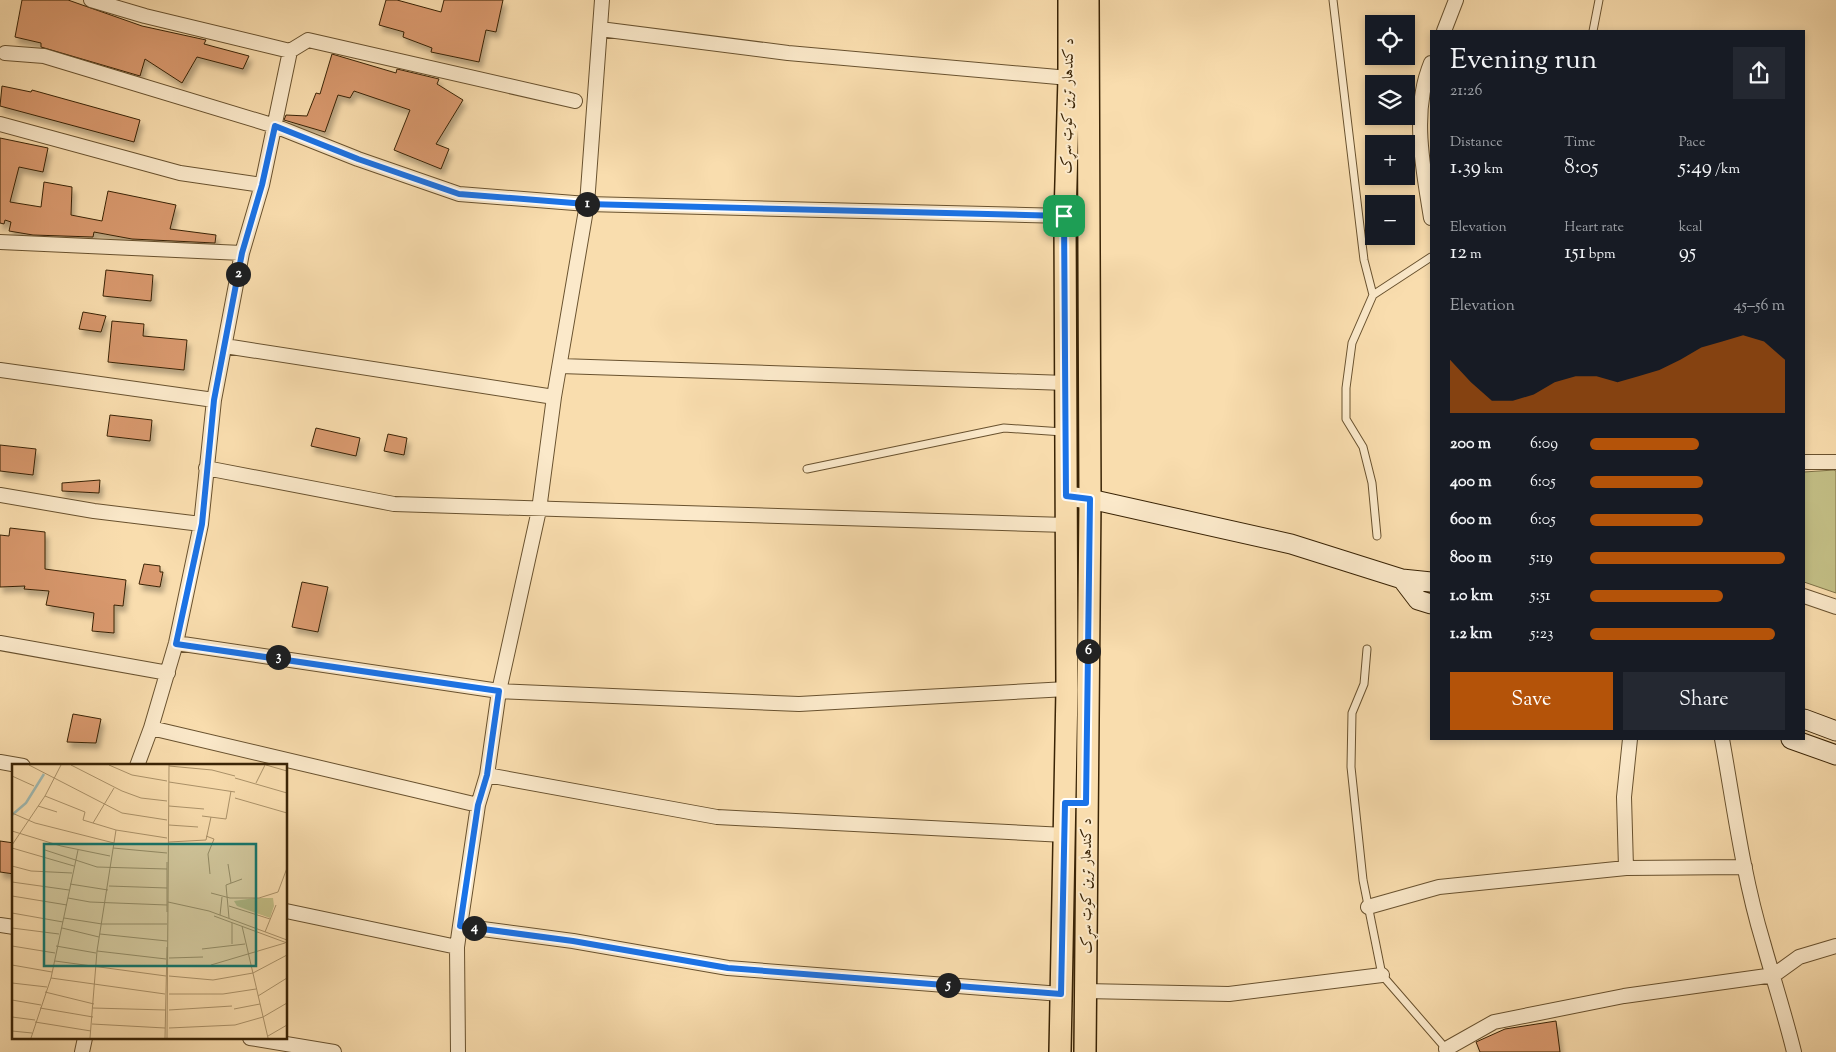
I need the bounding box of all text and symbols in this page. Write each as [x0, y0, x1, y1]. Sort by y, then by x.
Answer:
map controls [1365, 15, 1415, 245]
button: locate [1365, 15, 1415, 65]
street label: د کندهار ترين کوټ سړک [1057, 38, 1080, 174]
text: Evening run [1450, 41, 1597, 81]
button: share [1733, 47, 1785, 99]
button: layers [1365, 75, 1415, 125]
text: 21:26 [1450, 80, 1483, 103]
text: Distance [1450, 133, 1503, 153]
text: Time [1564, 133, 1595, 153]
text: Pace [1679, 133, 1705, 153]
button: + [1365, 135, 1415, 185]
text: 1.39 [1450, 153, 1481, 183]
text: 8:05 [1564, 153, 1598, 183]
text: 5:49 [1679, 153, 1712, 183]
text: km [1481, 160, 1503, 180]
text: /km [1712, 160, 1740, 180]
pin: 1 [574, 192, 600, 216]
text: 1 [585, 194, 590, 214]
pin [1043, 195, 1085, 237]
button: − [1365, 195, 1415, 245]
icon: arrive [1050, 202, 1078, 230]
text: Elevation [1450, 218, 1507, 238]
text: Heart rate [1564, 218, 1624, 238]
text: kcal [1679, 218, 1703, 238]
text: 12 [1450, 238, 1467, 268]
text: 151 [1564, 238, 1586, 268]
text: 95 [1679, 238, 1696, 268]
text: m [1467, 245, 1482, 265]
text: bpm [1586, 245, 1616, 265]
pin: 2 [226, 262, 250, 286]
text: 2 [235, 264, 242, 284]
text: Elevation [1450, 295, 1515, 318]
text: 45–56 m [1733, 295, 1785, 318]
text: 200 m [1450, 433, 1491, 456]
text: 6:09 [1530, 433, 1558, 456]
text: 400 m [1450, 471, 1492, 494]
text: 6:05 [1530, 471, 1556, 494]
text: 600 m [1450, 509, 1492, 532]
text: 6:05 [1530, 509, 1556, 532]
text: 800 m [1450, 547, 1492, 570]
text: 5:19 [1530, 547, 1553, 570]
text: 1.0 km [1450, 585, 1493, 608]
text: 5:51 [1530, 585, 1551, 608]
text: 1.2 km [1450, 623, 1492, 646]
text: 5:23 [1530, 623, 1554, 646]
pin: 6 [1076, 638, 1100, 664]
text: 6 [1085, 641, 1092, 661]
pin: 3 [266, 644, 290, 670]
text: 3 [276, 647, 281, 667]
button: Save [1450, 672, 1613, 730]
button: Share [1623, 672, 1785, 730]
inset map [12, 764, 288, 1040]
street label: د کندهار ترين کوټ سړک [1077, 818, 1098, 954]
pin: 4 [462, 916, 486, 940]
text: 4 [471, 918, 478, 938]
pin: 5 [936, 972, 960, 998]
text: 5 [946, 975, 951, 995]

